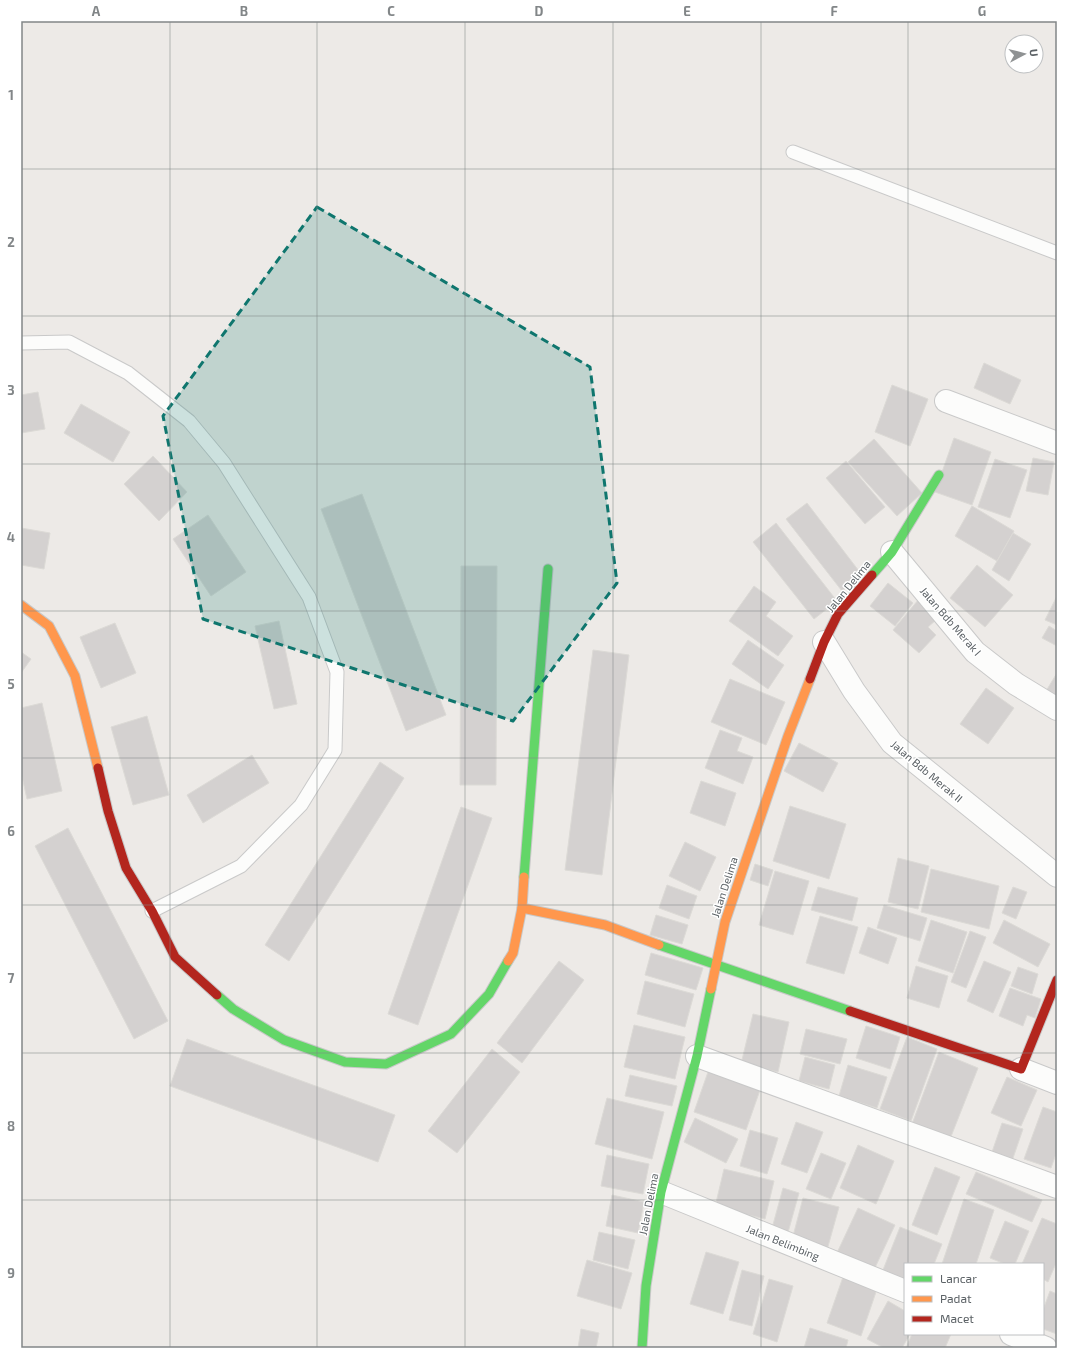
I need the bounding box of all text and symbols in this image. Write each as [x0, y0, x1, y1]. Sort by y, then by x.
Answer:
text: A [92, 3, 101, 19]
text: B [240, 3, 248, 19]
text: C [387, 3, 395, 19]
text: D [535, 3, 544, 19]
text: E [683, 3, 691, 19]
text: F [830, 3, 838, 19]
text: G [978, 3, 986, 19]
north arrow [1004, 34, 1044, 74]
text: U [1028, 48, 1041, 57]
text: 1 [8, 87, 14, 103]
text: 2 [7, 234, 15, 250]
text: 3 [7, 382, 15, 398]
text: 4 [7, 529, 15, 545]
street label: Jalan Delima [823, 558, 873, 614]
street label: Jalan Bdb Merak I [918, 584, 984, 658]
text: 5 [7, 676, 15, 692]
street label: Jalan Bdb Merak II [889, 737, 965, 805]
text: 6 [7, 823, 15, 839]
street label: Jalan Delima [708, 855, 740, 919]
text: 7 [8, 970, 15, 986]
text: 8 [7, 1118, 15, 1134]
street label: Jalan Delima [636, 1172, 660, 1236]
street label: Jalan Belimbing [744, 1221, 822, 1263]
legend [904, 1263, 1044, 1335]
text: 9 [7, 1265, 15, 1281]
text: Lancar [940, 1271, 977, 1285]
text: Padat [940, 1291, 972, 1305]
text: Macet [940, 1311, 974, 1325]

